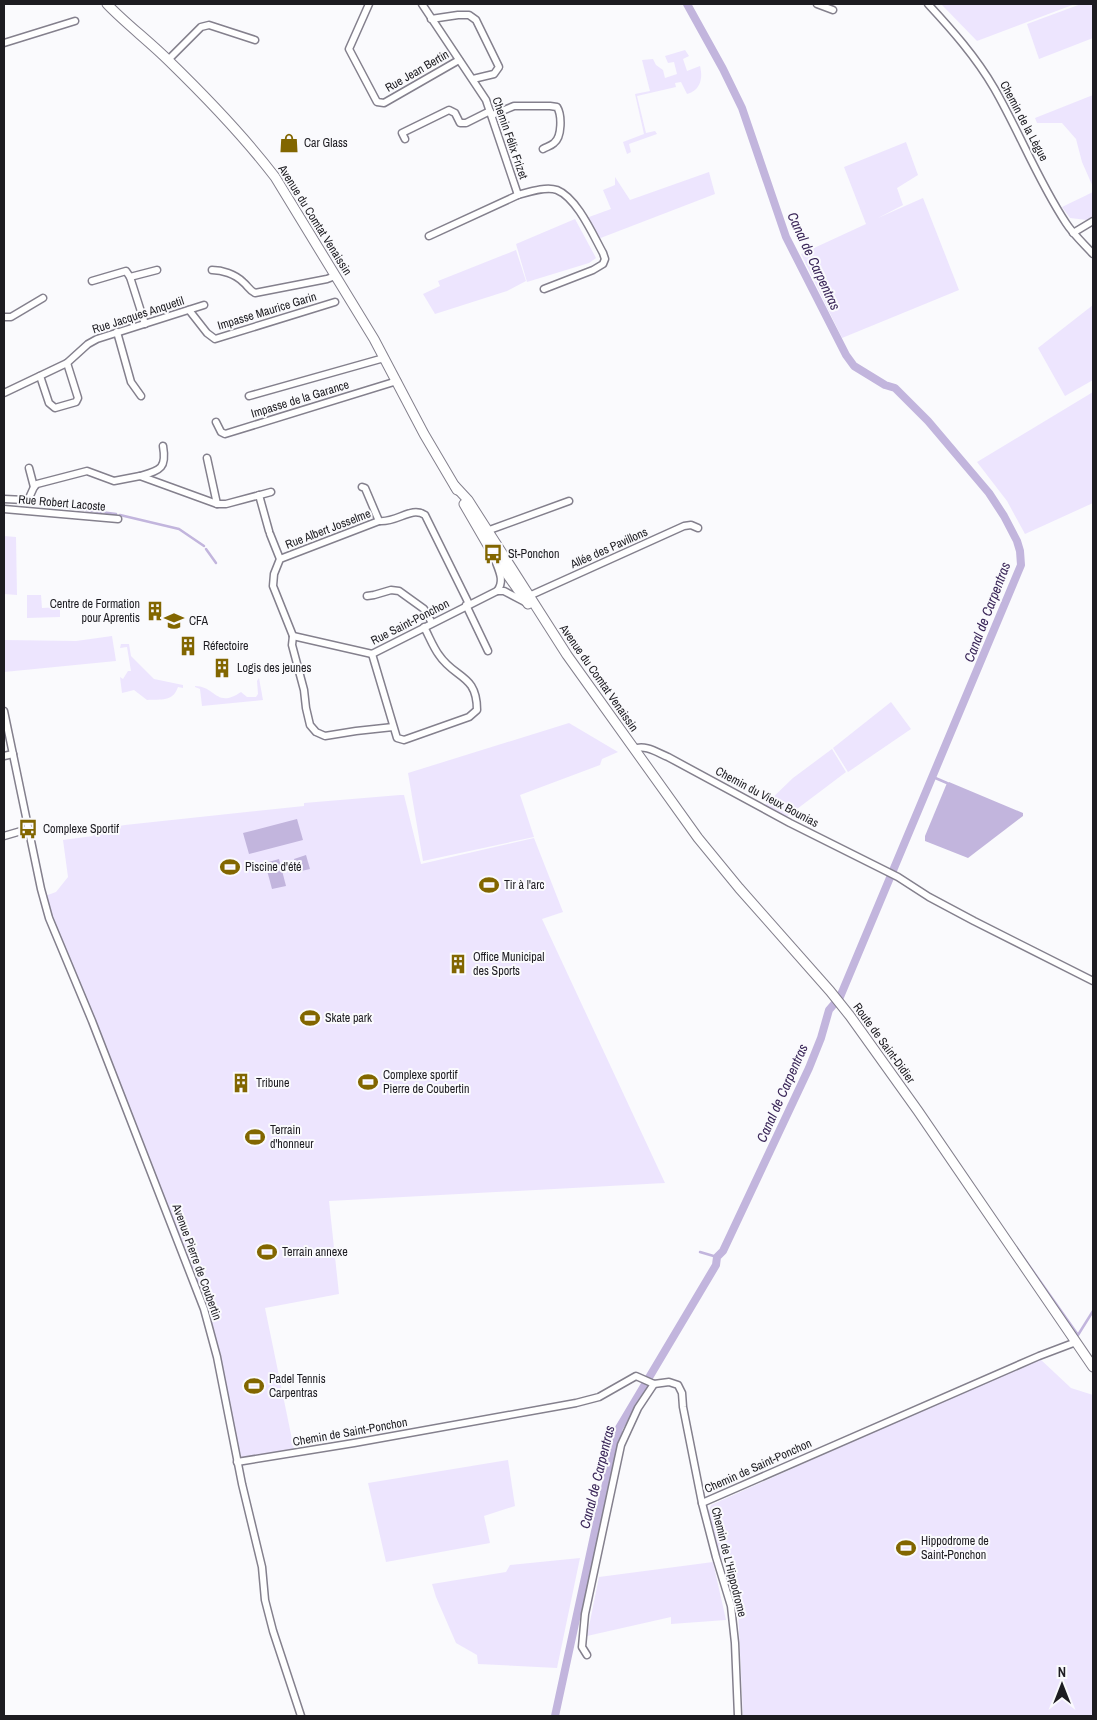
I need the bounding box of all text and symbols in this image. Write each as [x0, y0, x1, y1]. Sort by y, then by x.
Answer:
street label: Rue Jean Bertin [382, 46, 452, 96]
street label: Chemin de la Lègue [996, 78, 1052, 164]
street label: Chemin Félix Frizet [488, 95, 532, 181]
shop icon: Car Glass [278, 132, 300, 154]
place label: Car Glass [304, 135, 348, 151]
street label: Avenue du Comtat Venaissin [274, 161, 356, 278]
water label: Canal de Carpentras [783, 209, 845, 313]
street label: Impasse Maurice Garin [215, 288, 319, 334]
street label: Rue Jacques Anquetil [90, 293, 186, 337]
street label: Impasse de la Garance [249, 376, 351, 422]
street label: Rue Robert Lacoste [18, 491, 106, 515]
street label: Rue Albert Josselme [283, 505, 373, 553]
street label: Allée des Pavillons [567, 524, 650, 573]
bus stop icon: St-Ponchon [482, 543, 504, 565]
place label: St-Ponchon [508, 546, 559, 562]
water label: Canal de Carpentras [960, 559, 1014, 665]
street label: Rue Saint-Ponchon [368, 595, 452, 649]
place label: Centre de Formation pour Aprentis [50, 596, 140, 626]
building icon: Centre de Formation pour Aprentis [144, 600, 166, 622]
school or university icon: CFA [163, 610, 185, 632]
place label: CFA [189, 613, 209, 629]
street label: Avenue du Comtat Venaissin [555, 620, 642, 735]
building icon: Réfectoire [177, 635, 199, 657]
place label: Réfectoire [203, 638, 248, 654]
building icon: Logis des jeunes [211, 657, 233, 679]
place label: Logis des jeunes [237, 660, 311, 676]
street label: Chemin du Vieux Bounias [713, 763, 821, 831]
bus stop icon: Complexe Sportif [17, 818, 39, 840]
place label: Complexe Sportif [43, 821, 119, 837]
sports icon: Piscine d'été [219, 856, 241, 878]
place label: Piscine d'été [245, 859, 302, 875]
sports icon: Tir à l'arc [478, 874, 500, 896]
place label: Tir à l'arc [504, 877, 545, 893]
place label: Office Municipal des Sports [473, 949, 545, 979]
building icon: Office Municipal des Sports [447, 953, 469, 975]
street label: Route de Saint-Didier [849, 1000, 919, 1087]
sports icon: Skate park [299, 1007, 321, 1029]
place label: Skate park [325, 1010, 372, 1026]
water label: Canal de Carpentras [752, 1041, 812, 1145]
place label: Complexe sportif Pierre de Coubertin [383, 1067, 469, 1097]
sports icon: Complexe sportif Pierre de Coubertin [357, 1071, 379, 1093]
building icon: Tribune [230, 1072, 252, 1094]
place label: Tribune [256, 1075, 290, 1091]
place label: Terrain d'honneur [270, 1122, 314, 1152]
sports icon: Terrain d'honneur [244, 1126, 266, 1148]
street label: Avenue Pierre de Coubertin [168, 1201, 225, 1322]
sports icon: Terrain annexe [256, 1241, 278, 1263]
place label: Terrain annexe [282, 1244, 348, 1260]
place label: Padel Tennis Carpentras [269, 1371, 326, 1401]
sports icon: Padel Tennis Carpentras [243, 1375, 265, 1397]
street label: Chemin de Saint-Ponchon [291, 1414, 409, 1450]
water label: Canal de Carpentras [575, 1423, 619, 1531]
street label: Chemin de Saint-Ponchon [702, 1435, 814, 1497]
street label: Chemin de L'Hippodrome [708, 1506, 750, 1618]
place label: Hippodrome de Saint-Ponchon [921, 1533, 989, 1563]
sports icon: Hippodrome de Saint-Ponchon [895, 1537, 917, 1559]
north arrow [1037, 1660, 1087, 1710]
text: N [1058, 1663, 1066, 1681]

